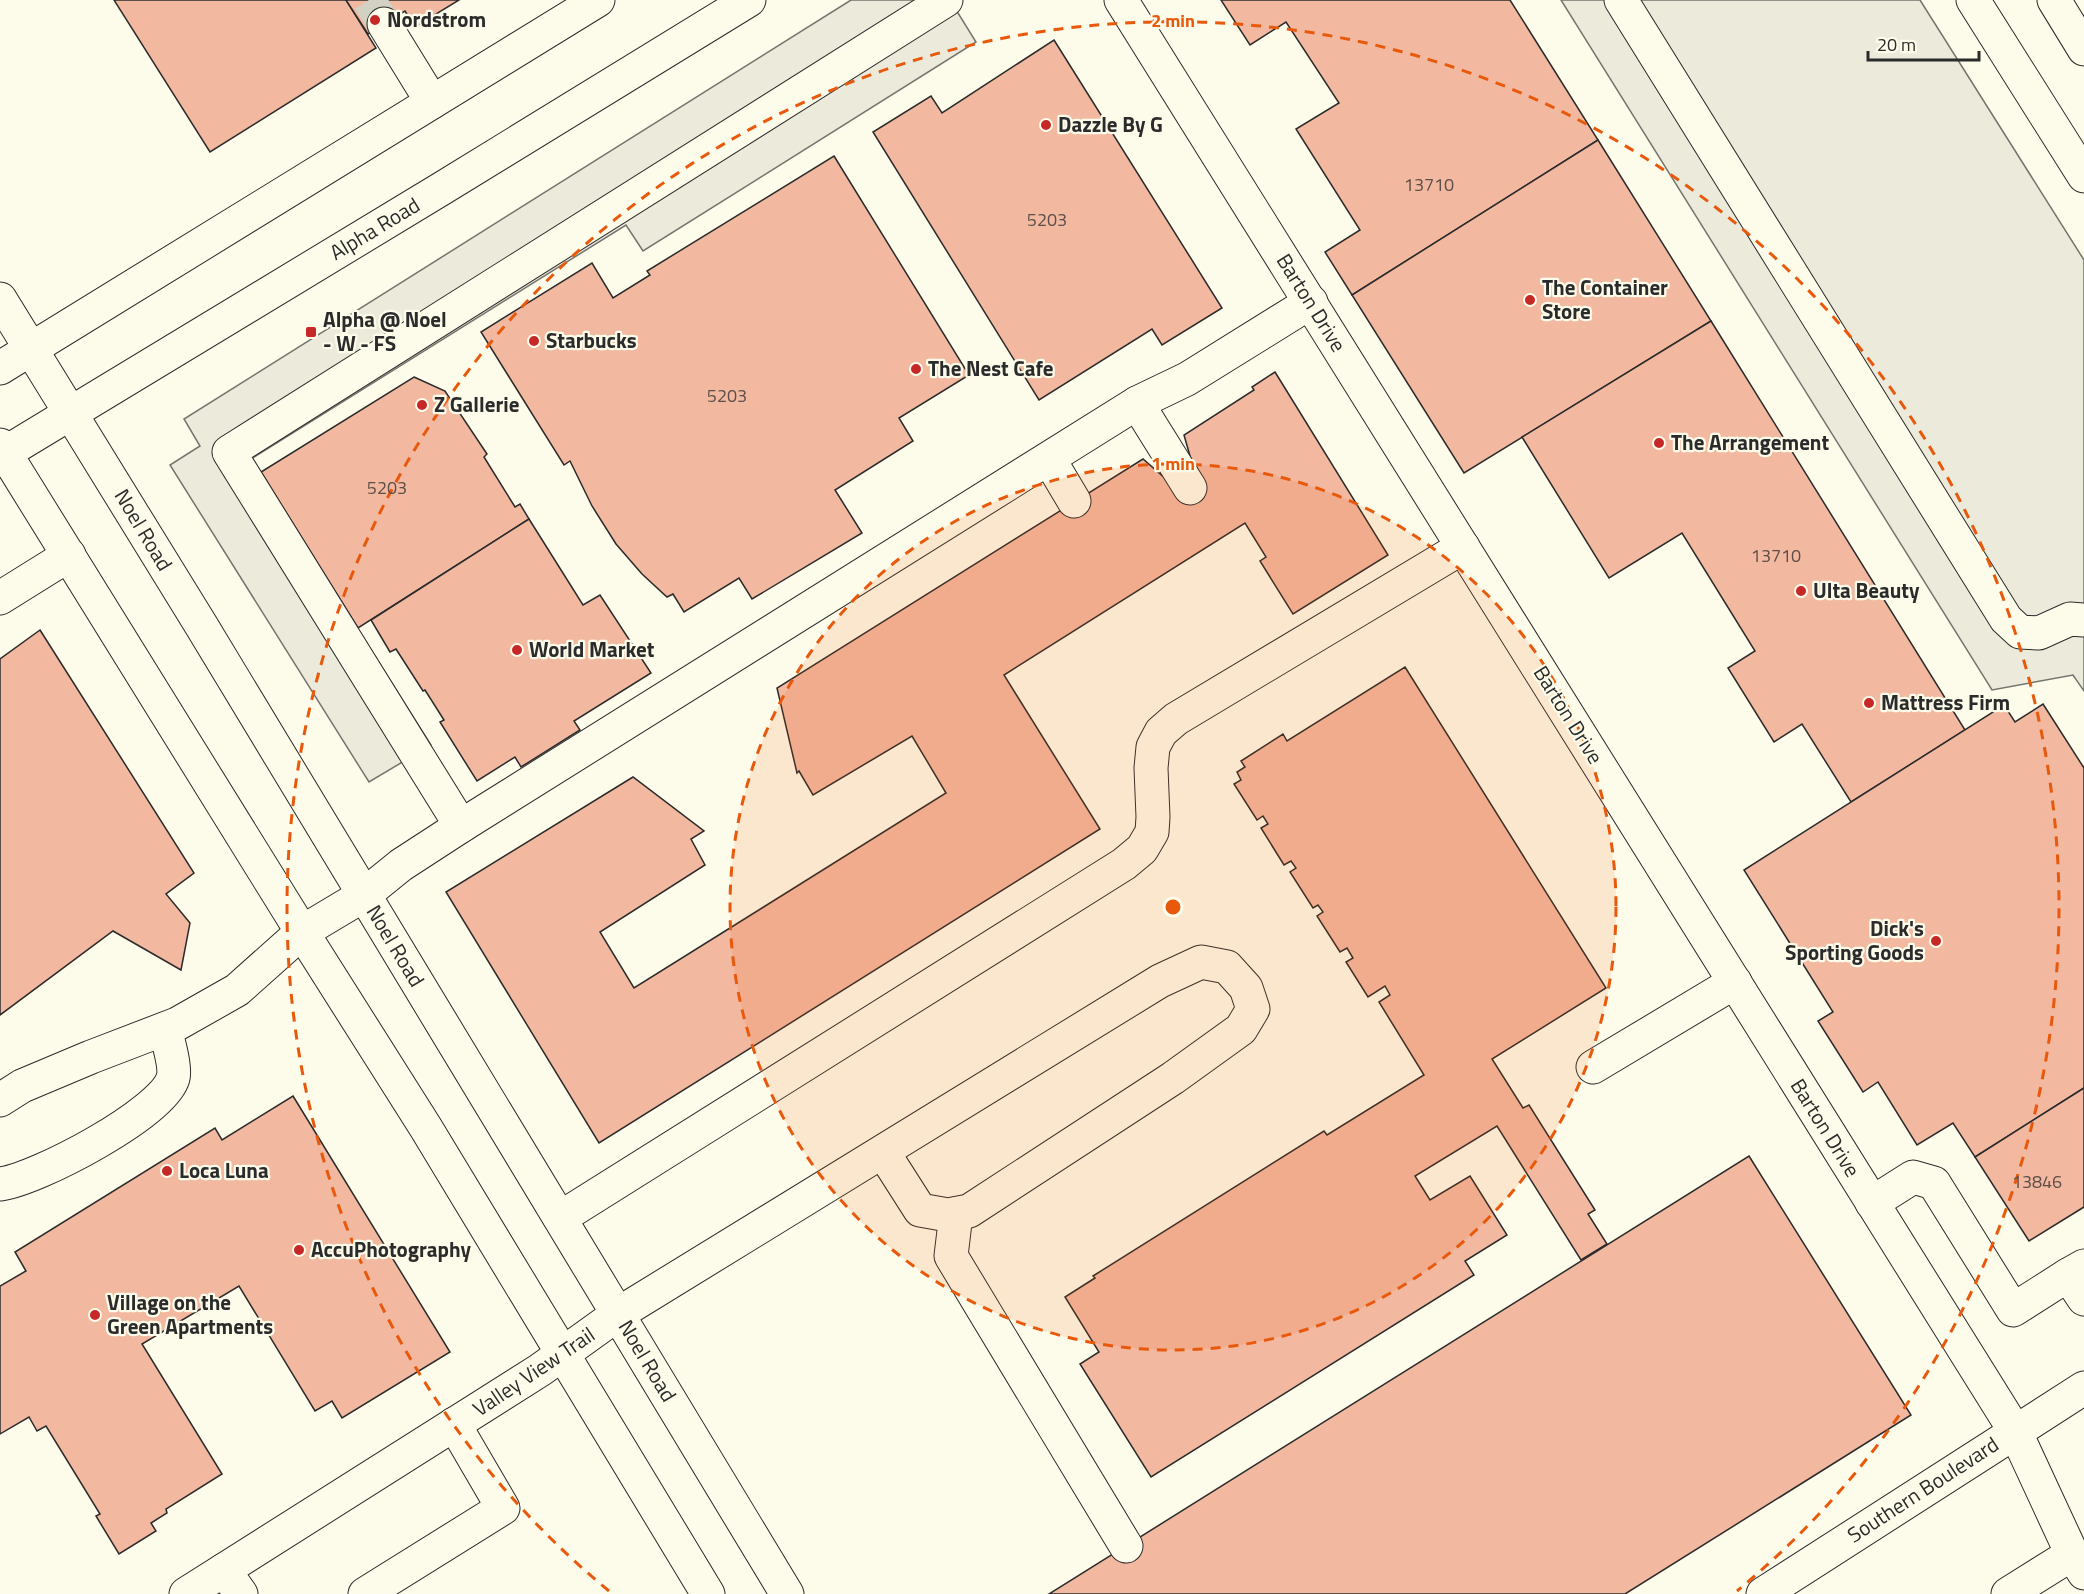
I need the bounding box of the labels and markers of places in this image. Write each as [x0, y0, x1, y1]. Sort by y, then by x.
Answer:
place label: Nordstrom [387, 3, 486, 35]
marker: Nordstrom [368, 13, 382, 27]
place label: Dazzle By G [1058, 108, 1163, 140]
marker: Dazzle By G [1039, 118, 1053, 132]
place label: The Container Store [1542, 271, 1668, 327]
marker: The Container Store [1523, 293, 1537, 307]
place label: Alpha @ Noel - W - FS [323, 303, 447, 359]
place label: Starbucks [546, 324, 637, 356]
marker: Alpha @ Noel - W - FS [304, 325, 318, 339]
marker: Starbucks [527, 334, 541, 348]
place label: The Nest Cafe [928, 352, 1054, 384]
marker: The Nest Cafe [909, 362, 923, 376]
place label: Z Gallerie [434, 388, 519, 420]
marker: Z Gallerie [415, 398, 429, 412]
place label: The Arrangement [1671, 426, 1829, 458]
marker: The Arrangement [1652, 436, 1666, 450]
place label: Ulta Beauty [1813, 574, 1920, 606]
marker: Ulta Beauty [1794, 584, 1808, 598]
place label: World Market [529, 633, 655, 665]
marker: World Market [510, 643, 524, 657]
place label: Mattress Firm [1881, 686, 2010, 718]
marker: Mattress Firm [1862, 696, 1876, 710]
centre of rings [1163, 897, 1183, 917]
place label: Dick's Sporting Goods [1785, 912, 1924, 968]
marker: Dick's Sporting Goods [1929, 934, 1943, 948]
place label: Loca Luna [179, 1154, 269, 1186]
marker: Loca Luna [160, 1164, 174, 1178]
place label: AccuPhotography [311, 1233, 471, 1265]
marker: AccuPhotography [292, 1243, 306, 1257]
place label: Village on the Green Apartments [107, 1286, 273, 1342]
marker: Village on the Green Apartments [88, 1308, 102, 1322]

